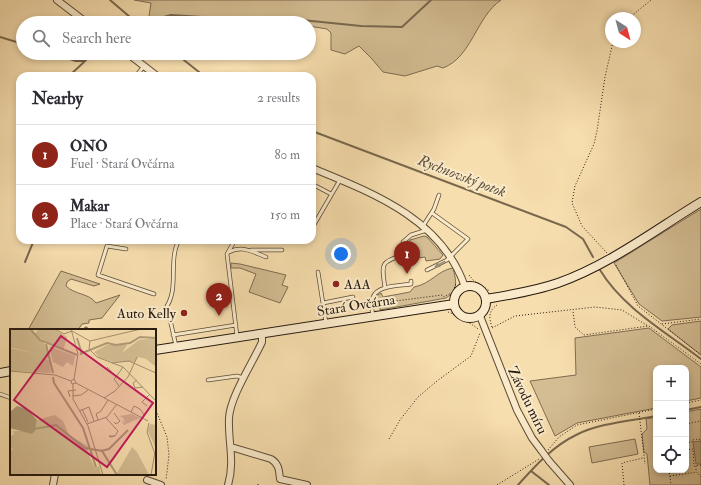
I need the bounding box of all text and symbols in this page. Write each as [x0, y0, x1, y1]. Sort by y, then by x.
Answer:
north arrow [605, 12, 641, 48]
search box [16, 16, 316, 60]
icon: search [30, 27, 52, 49]
text: Search here [62, 29, 131, 48]
text: Nearby [32, 88, 83, 109]
text: 2 results [257, 90, 300, 106]
text: ONO [70, 137, 107, 156]
text: 1 [43, 147, 47, 163]
text: 80 m [274, 147, 300, 163]
water label: Rychnovský potok [414, 151, 509, 202]
text: Fuel · Stará Ovčárna [70, 156, 175, 172]
text: Makar [70, 197, 109, 216]
text: 2 [42, 207, 48, 223]
text: 150 m [270, 207, 300, 223]
text: Place · Stará Ovčárna [70, 216, 178, 232]
pin: 1 [394, 241, 420, 274]
your location [331, 244, 351, 264]
one-way arrow [434, 261, 445, 268]
place label: AAA [343, 276, 371, 293]
marker: AAA [331, 279, 341, 289]
pin: 2 [206, 283, 232, 316]
street label: Stará Ovčárna [316, 291, 397, 320]
place label: Auto Kelly [116, 305, 177, 323]
marker: Auto Kelly [179, 308, 189, 318]
inset map [10, 329, 156, 475]
street label: Závodu míru [504, 364, 551, 437]
map controls [653, 365, 689, 473]
button: + [653, 365, 689, 401]
button: − [653, 401, 689, 437]
button: locate [653, 437, 689, 473]

